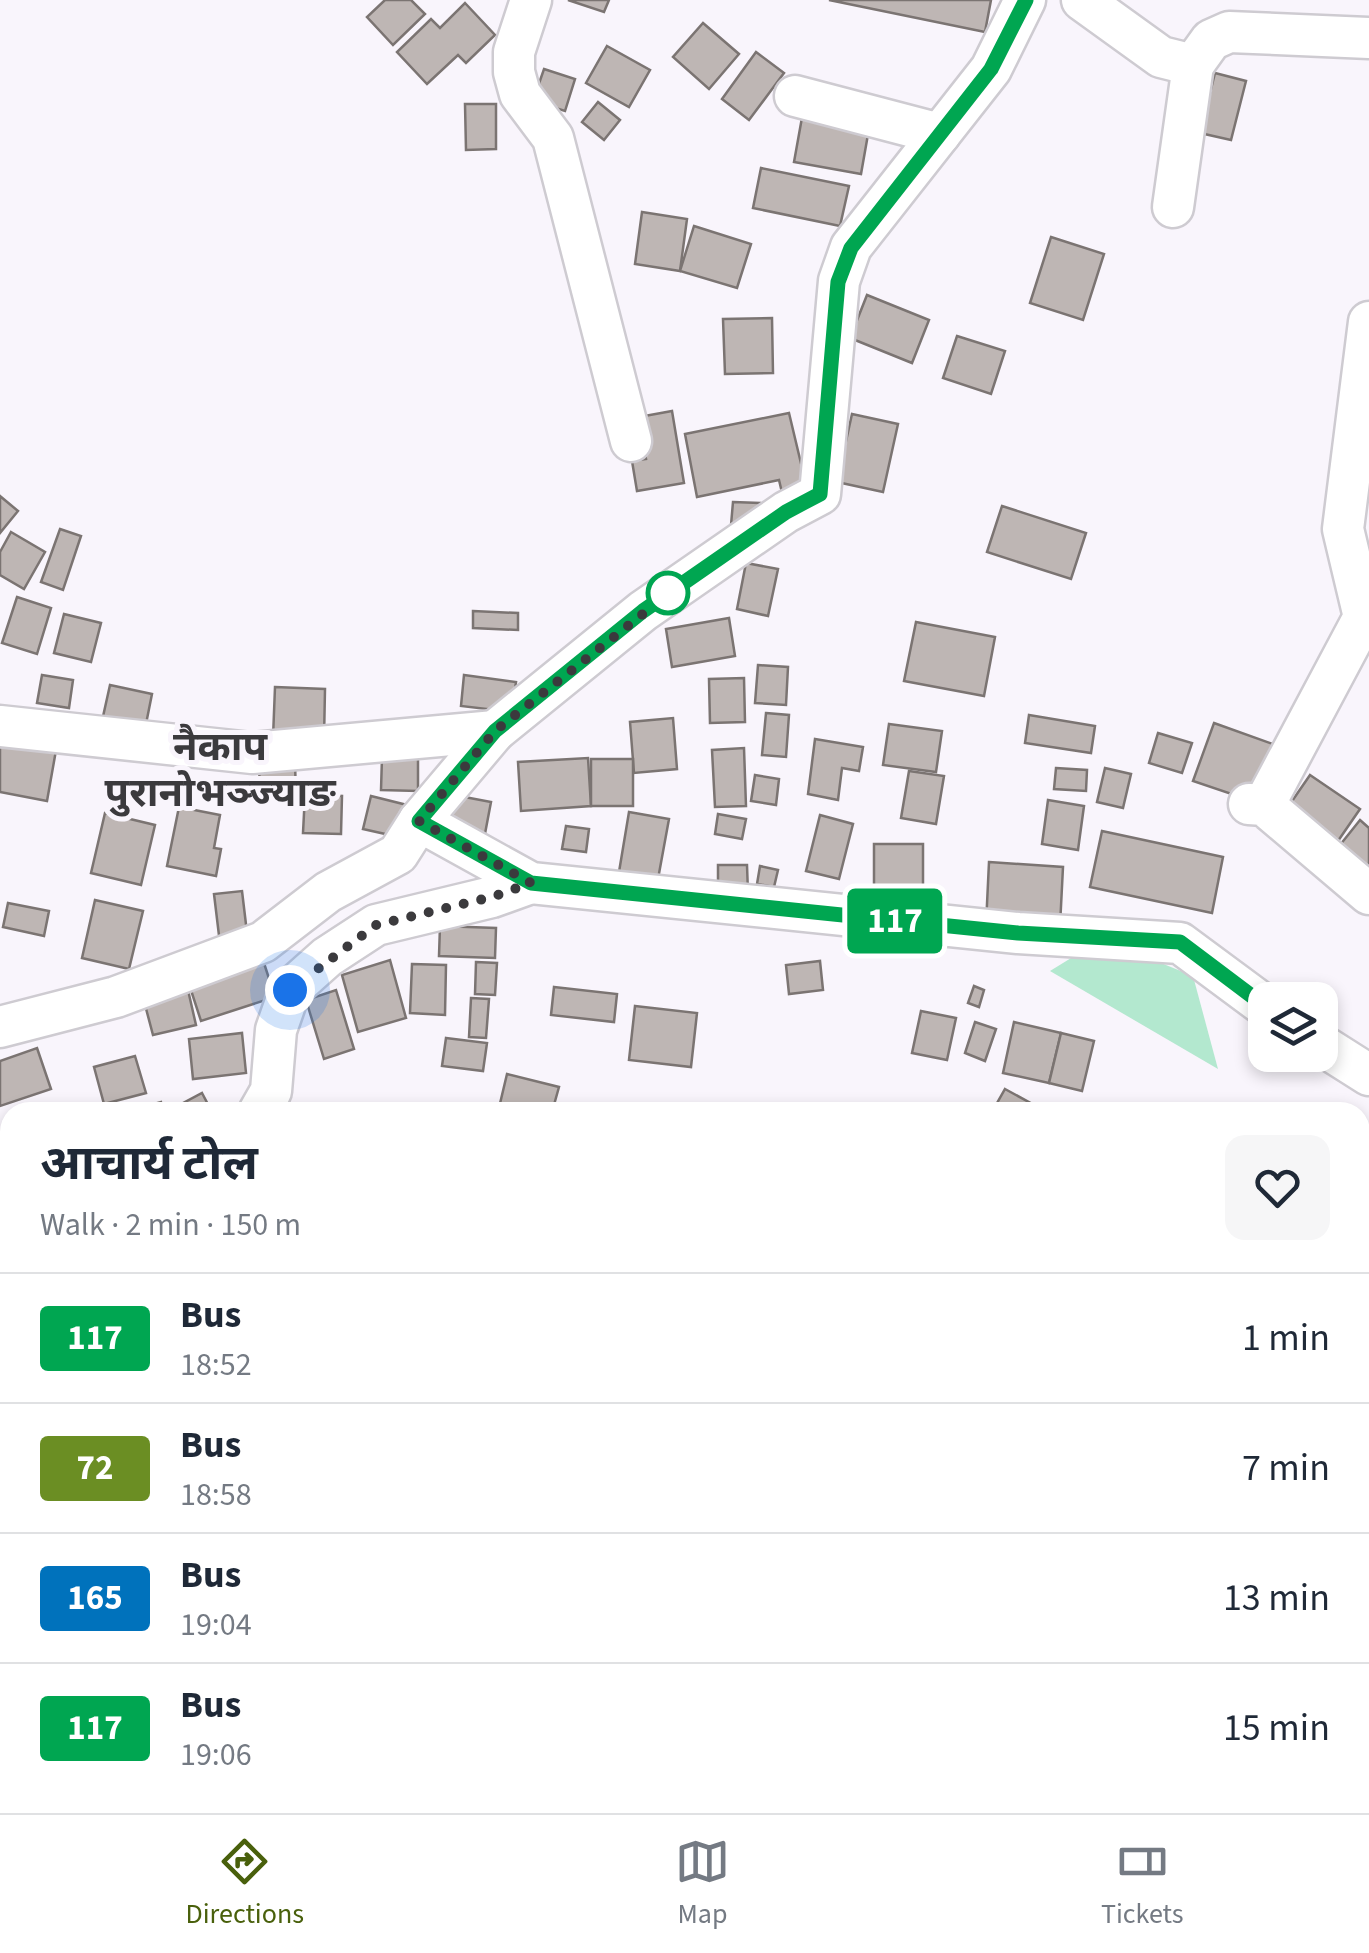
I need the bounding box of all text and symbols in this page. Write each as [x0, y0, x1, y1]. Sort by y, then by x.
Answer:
unlabelled marker [647, 572, 689, 614]
district label: नैकाप पुरानोभञ्ज्याङ [105, 719, 337, 822]
line badge: 117 [838, 888, 952, 954]
text: 117 [867, 896, 923, 946]
your location [265, 965, 315, 1015]
map controls [1248, 982, 1338, 1072]
button: layers [1248, 982, 1338, 1072]
text: आचार्य टोल [40, 1130, 258, 1198]
button: heart [1225, 1135, 1330, 1240]
text: Walk · 2 min · 150 m [40, 1202, 301, 1248]
text: Bus [180, 1288, 241, 1342]
text: 1 min [1242, 1311, 1330, 1365]
text: 117 [67, 1313, 123, 1363]
text: 18:52 [180, 1342, 252, 1388]
text: Bus [180, 1418, 241, 1472]
text: 7 min [1242, 1441, 1330, 1495]
text: 72 [77, 1443, 113, 1493]
text: 18:58 [180, 1472, 252, 1518]
text: Bus [180, 1548, 241, 1602]
text: 13 min [1223, 1571, 1330, 1625]
text: 165 [67, 1573, 123, 1623]
text: 19:04 [180, 1602, 252, 1648]
text: Bus [180, 1678, 241, 1732]
text: 15 min [1223, 1701, 1330, 1755]
text: 117 [67, 1703, 123, 1753]
text: 19:06 [180, 1732, 252, 1778]
tab: Directions [185, 1834, 304, 1934]
tab: Map [675, 1834, 730, 1934]
tab: Tickets [1101, 1834, 1184, 1934]

